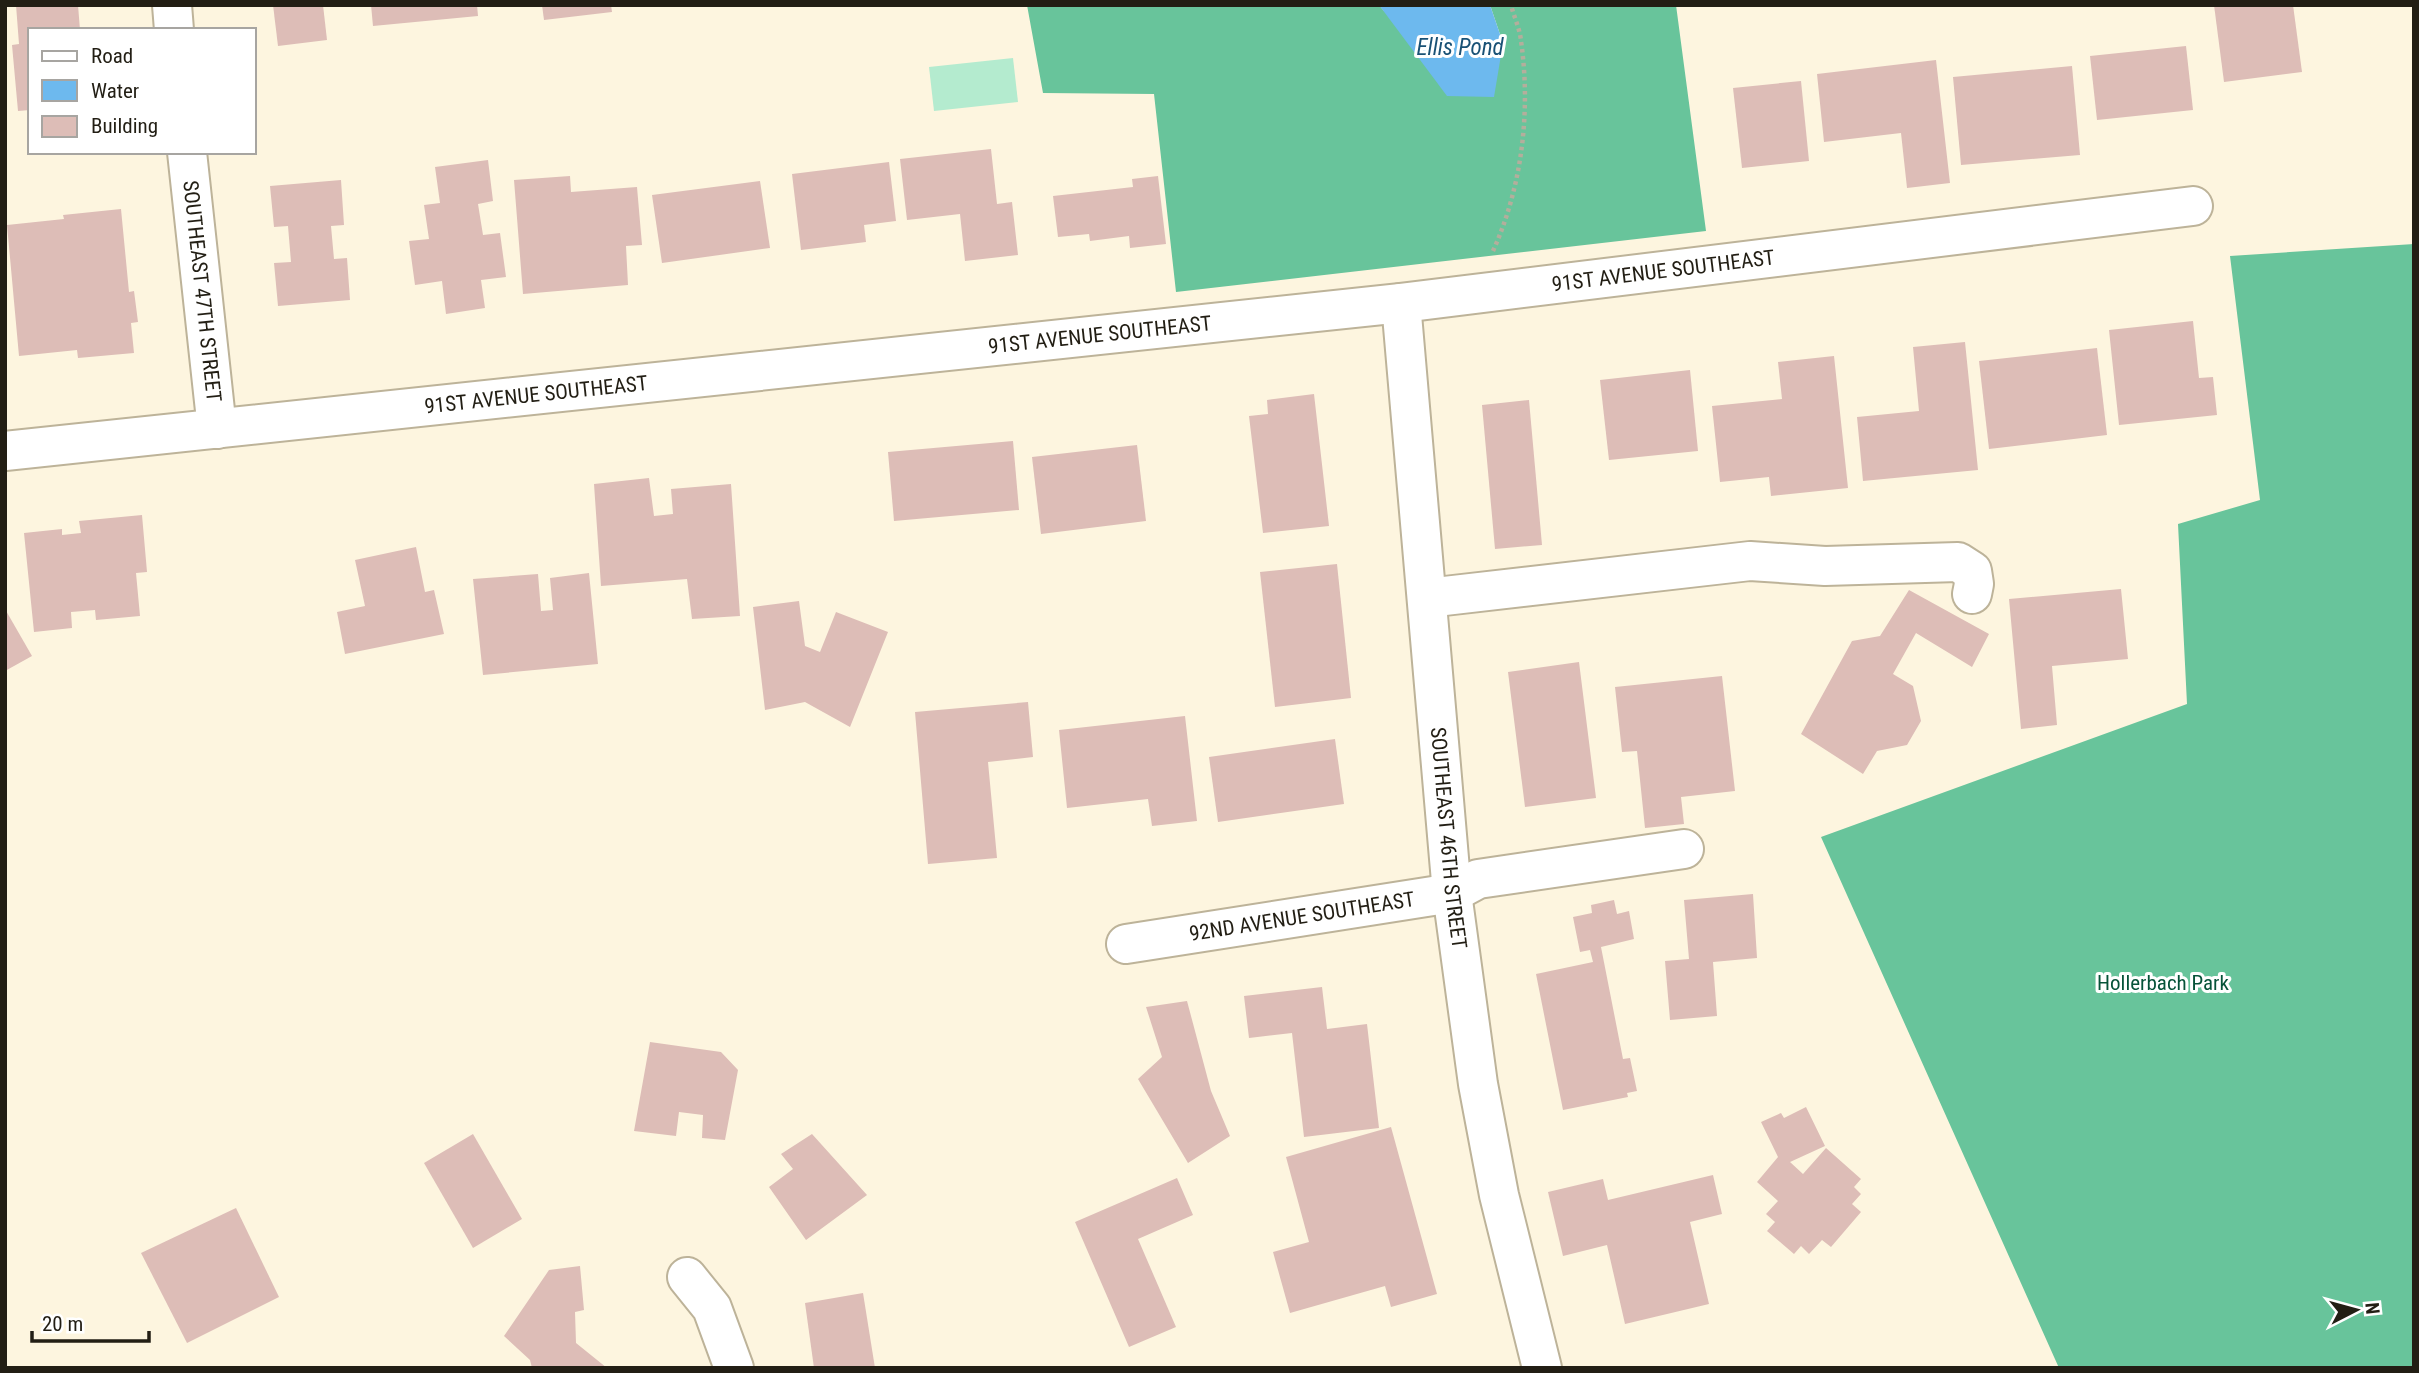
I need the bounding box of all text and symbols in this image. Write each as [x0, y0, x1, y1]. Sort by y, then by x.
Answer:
legend [28, 28, 256, 154]
water label: Ellis Pond [1416, 34, 1504, 61]
text: Road [91, 44, 133, 68]
text: Water [91, 79, 139, 103]
text: Building [91, 114, 158, 138]
street label: SOUTHEAST 47TH STREET [178, 179, 226, 403]
street label: 91ST AVENUE SOUTHEAST [1550, 245, 1776, 296]
street label: 91ST AVENUE SOUTHEAST [987, 311, 1213, 359]
street label: 91ST AVENUE SOUTHEAST [423, 371, 649, 418]
street label: SOUTHEAST 46TH STREET [1426, 726, 1471, 950]
street label: 92ND AVENUE SOUTHEAST [1187, 887, 1416, 946]
park label: Hollerbach Park [2097, 971, 2230, 995]
north arrow [2321, 1275, 2391, 1345]
scale bar [32, 1300, 149, 1344]
text: N [2360, 1301, 2384, 1315]
text: 20 m [42, 1312, 83, 1336]

